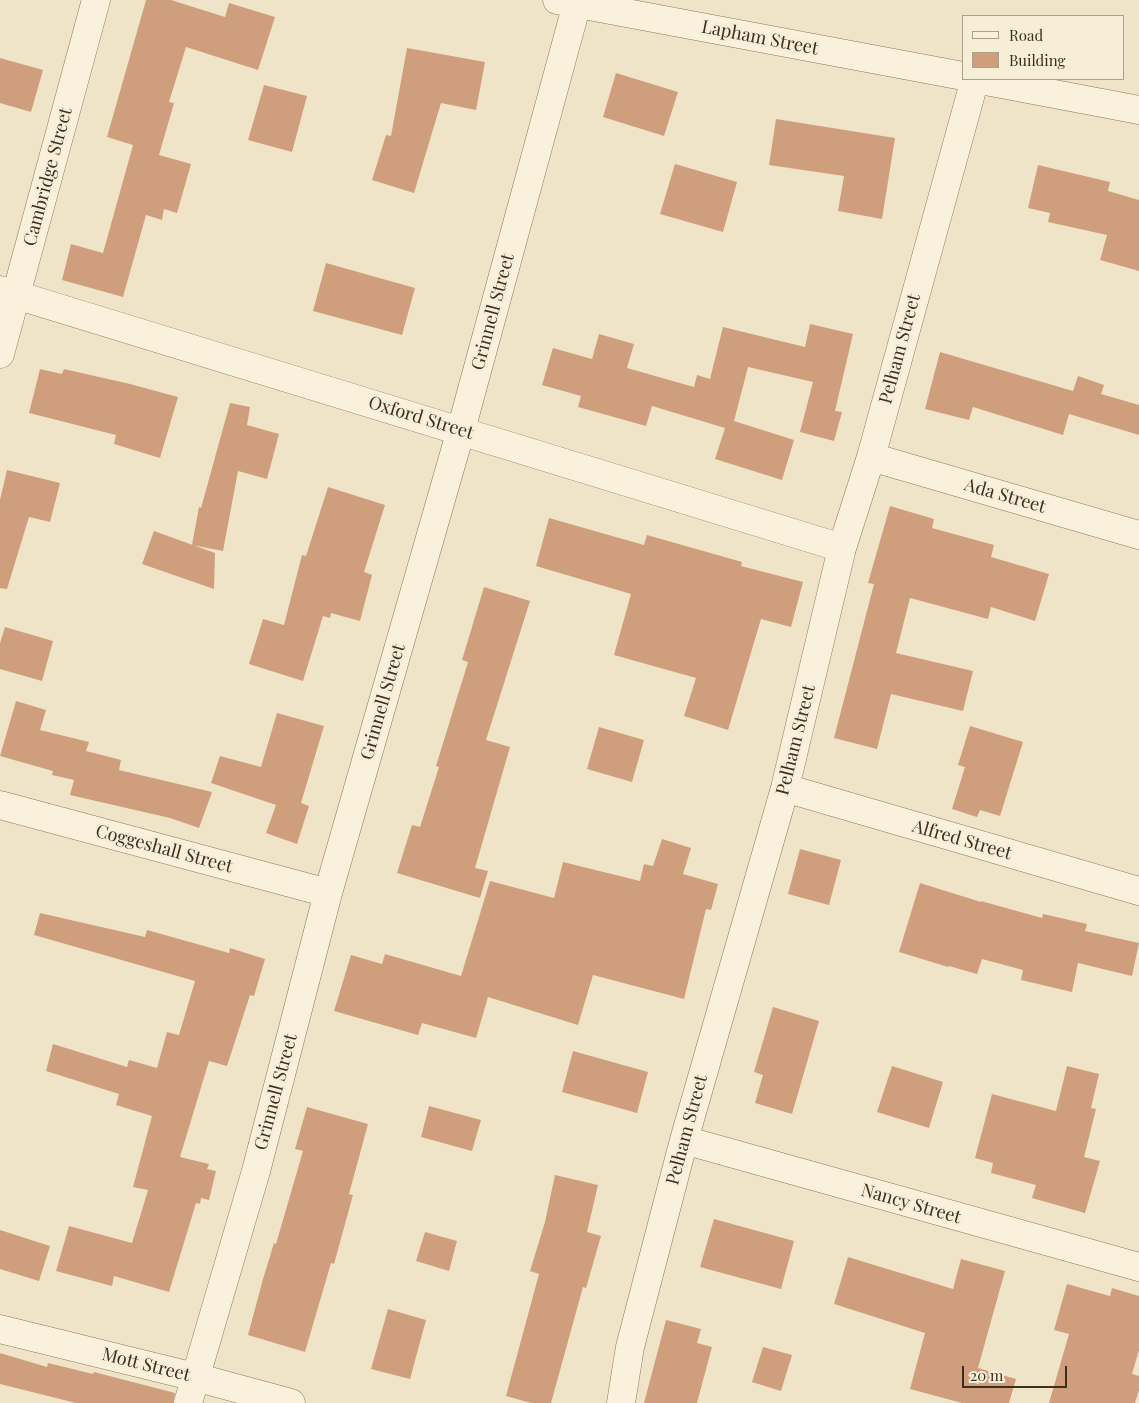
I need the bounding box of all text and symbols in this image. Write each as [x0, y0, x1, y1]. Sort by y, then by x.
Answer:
legend [962, 15, 1124, 80]
street label: Lapham Street [700, 16, 820, 60]
text: Road [1009, 25, 1043, 45]
text: Building [1009, 50, 1065, 70]
street label: Cambridge Street [19, 105, 77, 249]
street label: Grinnell Street [467, 251, 519, 373]
street label: Pelham Street [875, 292, 925, 406]
street label: Oxford Street [366, 392, 476, 444]
street label: Ada Street [962, 474, 1048, 518]
street label: Grinnell Street [356, 642, 410, 762]
street label: Pelham Street [772, 683, 820, 797]
street label: Alfred Street [910, 815, 1014, 865]
street label: Coggeshall Street [93, 820, 235, 878]
street label: Grinnell Street [250, 1031, 302, 1153]
street label: Pelham Street [662, 1073, 712, 1187]
street label: Nancy Street [859, 1179, 963, 1229]
street label: Mott Street [100, 1344, 192, 1386]
scale bar [964, 1356, 1069, 1388]
text: 20 m [970, 1365, 1003, 1385]

